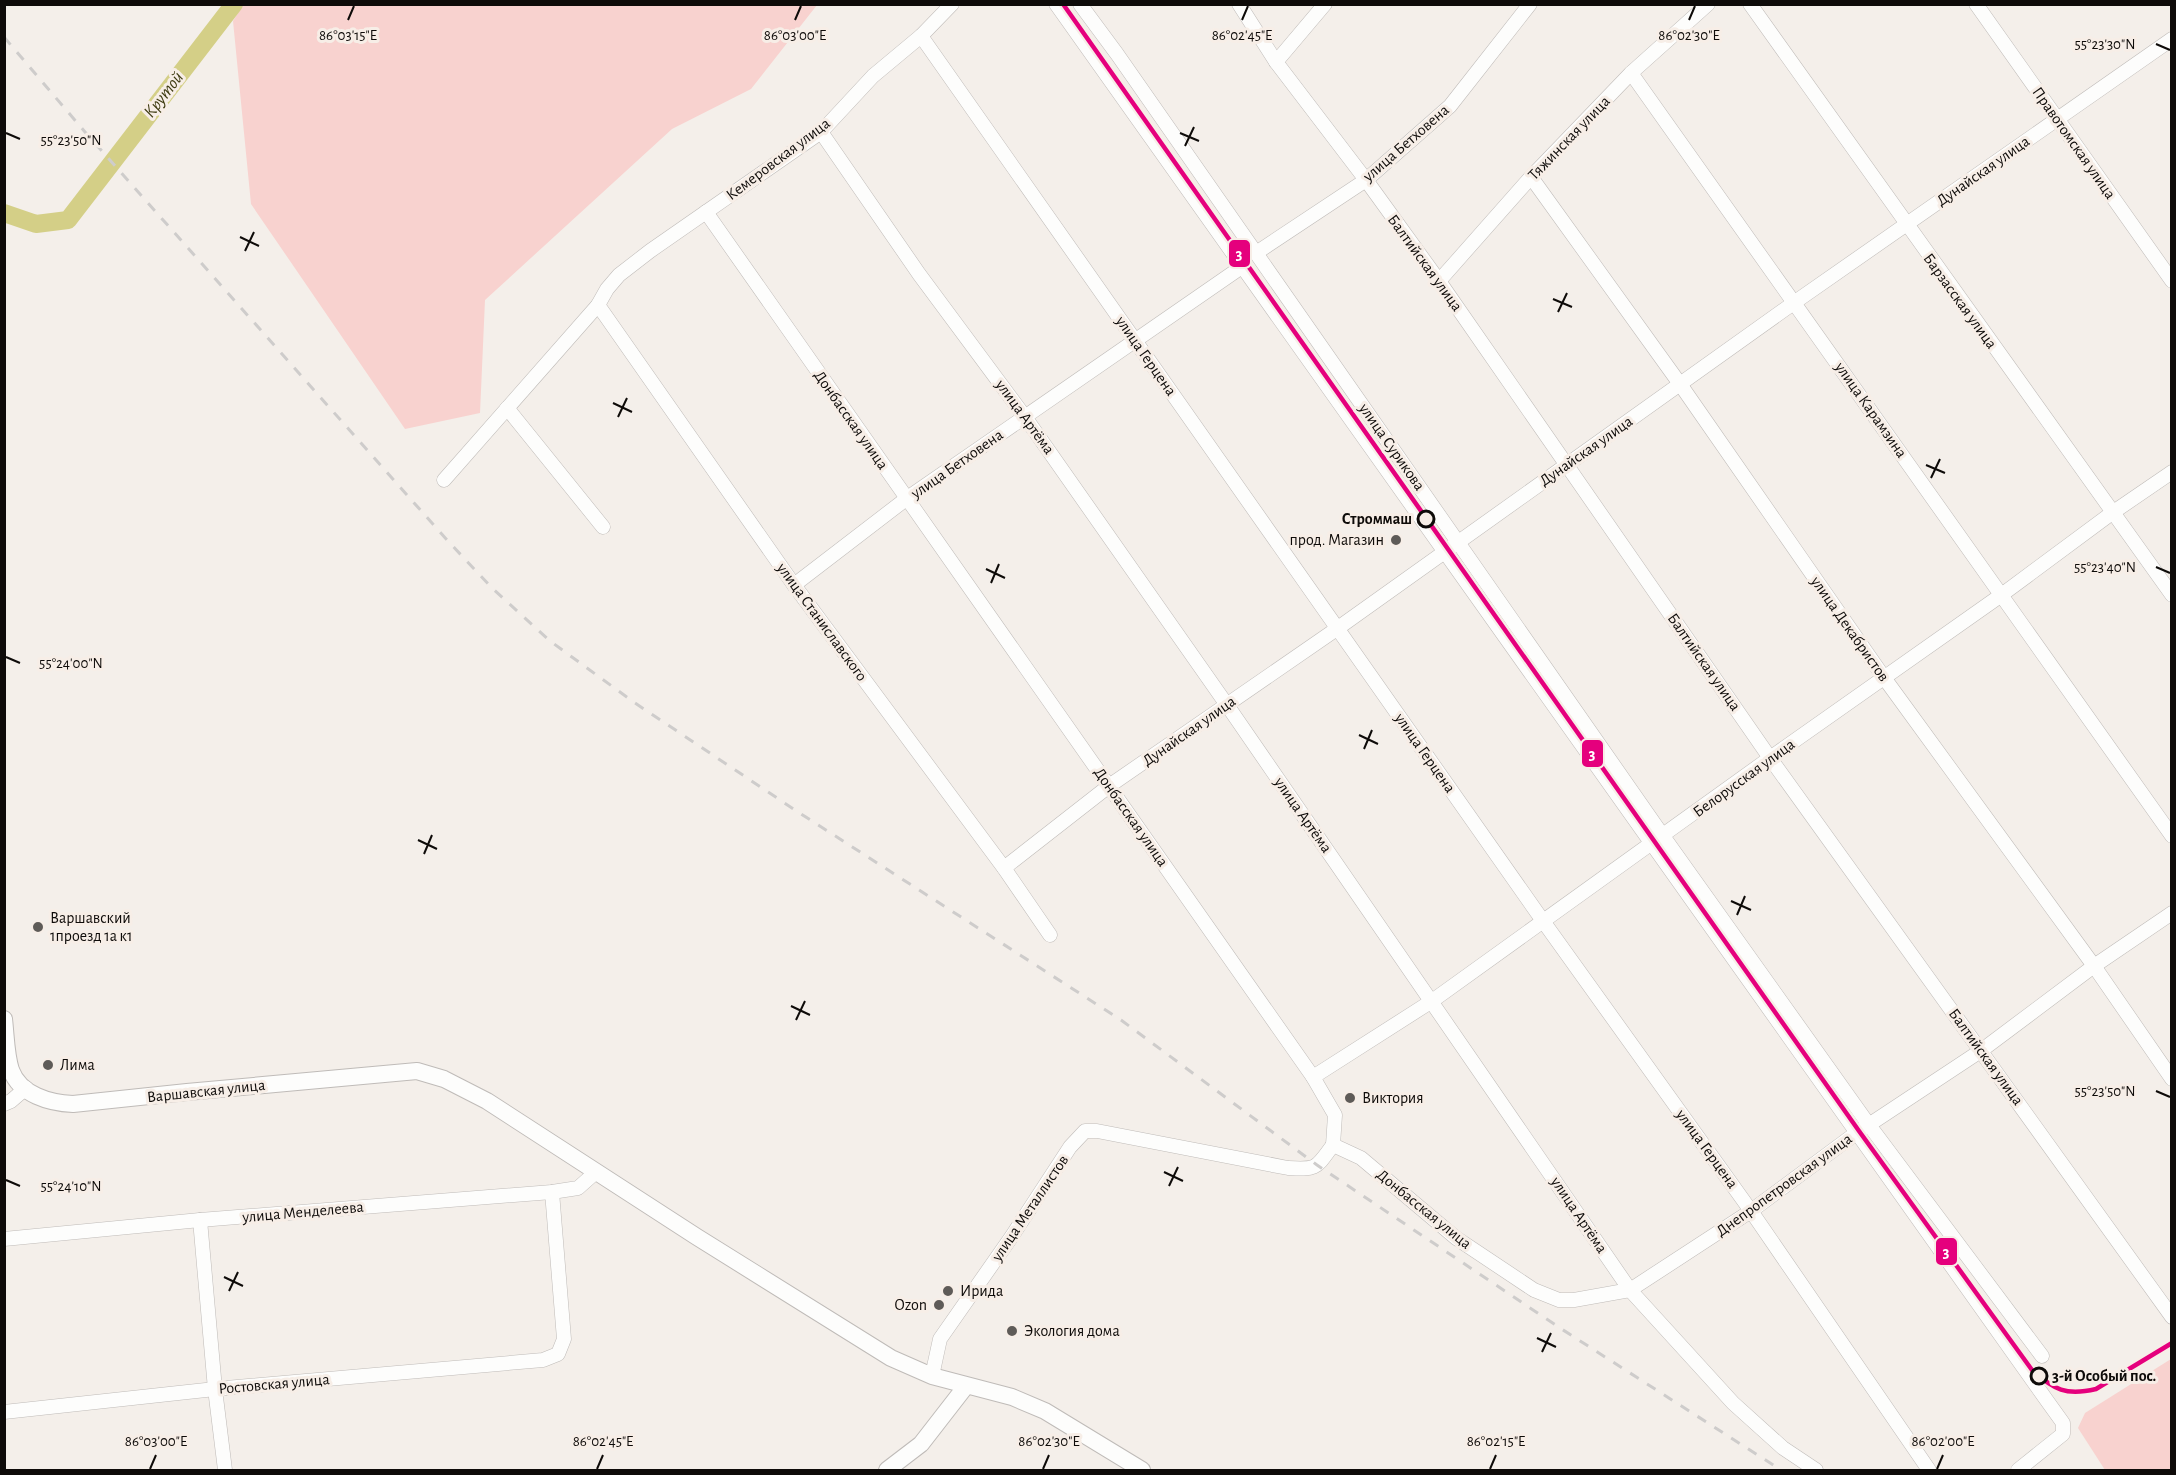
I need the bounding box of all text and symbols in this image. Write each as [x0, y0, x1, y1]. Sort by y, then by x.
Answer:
text: 86°03'15"E [319, 28, 377, 43]
text: 86°03'00"E [764, 28, 826, 43]
text: 86°02'45"E [1212, 28, 1272, 43]
text: 86°02'30"E [1658, 28, 1720, 43]
text: 55°23'30"N [2075, 37, 2135, 52]
water label: Крутой [141, 69, 187, 121]
street label: Правотомская улица [2029, 84, 2119, 202]
street label: Тяжинская улица [1525, 93, 1614, 184]
street label: улица Бетховена [1359, 102, 1453, 186]
street label: Кемеровская улица [723, 115, 833, 204]
text: 55°23'50"N [40, 133, 102, 148]
street label: Дунайская улица [1933, 133, 2033, 210]
street label: Балтийская улица [1384, 212, 1465, 315]
line badge: 3 [1228, 239, 1251, 268]
text: 3 [1236, 246, 1243, 262]
street label: Барзасская улица [1919, 250, 2000, 352]
street label: улица Герцена [1111, 312, 1179, 399]
street label: улица Карамзина [1831, 358, 1910, 461]
street label: Донбасская улица [810, 368, 891, 473]
street label: улица Артёма [991, 376, 1057, 458]
street label: улица Сурикова [1355, 400, 1428, 494]
street label: Дунайская улица [1536, 413, 1636, 490]
street label: улица Бетховена [907, 426, 1006, 503]
marker: Строммаш [1417, 510, 1435, 528]
place label: Строммаш [1342, 511, 1412, 527]
place label: прод. Магазин [1290, 532, 1384, 548]
marker: прод. Магазин [1389, 533, 1403, 547]
street label: улица Станиславского [773, 559, 870, 685]
text: 55°23'40"N [2074, 560, 2136, 575]
street label: улица Декабристов [1806, 573, 1892, 685]
street label: Балтийская улица [1664, 610, 1744, 714]
text: 55°24'00"N [39, 656, 103, 671]
street label: Дунайская улица [1139, 693, 1239, 770]
street label: улица Герцена [1390, 709, 1458, 796]
street label: Белорусская улица [1690, 736, 1798, 821]
line badge: 3 [1581, 739, 1604, 768]
text: 3 [1589, 746, 1596, 762]
street label: Донбасская улица [1090, 765, 1171, 870]
street label: улица Артёма [1270, 774, 1335, 856]
place label: Варшавский 1проезд 1а к1 [50, 910, 132, 944]
marker: Варшавский 1проезд 1а к1 [31, 920, 45, 934]
street label: Балтийская улица [1945, 1006, 2026, 1109]
place label: Лима [60, 1057, 95, 1073]
marker: Лима [41, 1058, 55, 1072]
street label: Варшавская улица [146, 1077, 266, 1106]
text: 55°23'50"N [2074, 1084, 2136, 1099]
place label: Виктория [1362, 1090, 1424, 1106]
marker: Виктория [1343, 1091, 1357, 1105]
street label: улица Герцена [1672, 1106, 1741, 1192]
street label: Днепропетровская улица [1713, 1130, 1855, 1240]
street label: улица Металлистов [988, 1152, 1072, 1265]
street label: Донбасская улица [1373, 1166, 1474, 1253]
street label: улица Артёма [1546, 1173, 1610, 1256]
text: 55°24'10"N [41, 1179, 102, 1194]
street label: улица Менделеева [241, 1199, 364, 1226]
line badge: 3 [1935, 1237, 1958, 1266]
text: 3 [1943, 1244, 1950, 1260]
place label: Ирида [960, 1283, 1003, 1299]
marker: Ирида [941, 1284, 955, 1298]
place label: Ozon [895, 1297, 927, 1313]
marker: Ozon [932, 1298, 946, 1312]
place label: Экология дома [1024, 1323, 1120, 1339]
marker: Экология дома [1005, 1324, 1019, 1338]
marker: 3-й Особый пос. [2030, 1367, 2048, 1385]
place label: 3-й Особый пос. [2052, 1368, 2156, 1384]
street label: Ростовская улица [218, 1371, 330, 1398]
text: 86°03'00"E [125, 1434, 187, 1449]
text: 86°02'45"E [573, 1434, 633, 1449]
text: 86°02'30"E [1018, 1434, 1080, 1449]
text: 86°02'15"E [1467, 1434, 1525, 1449]
text: 86°02'00"E [1911, 1434, 1975, 1449]

